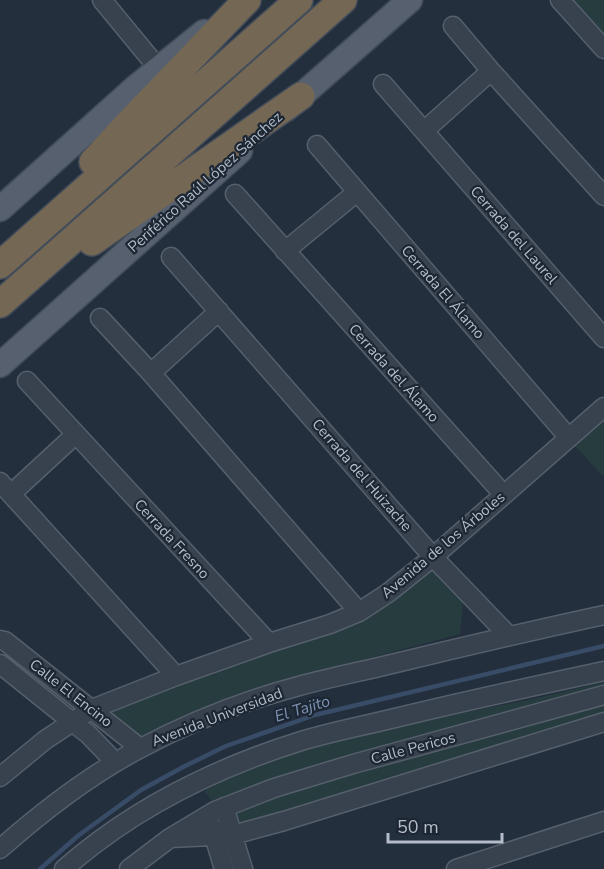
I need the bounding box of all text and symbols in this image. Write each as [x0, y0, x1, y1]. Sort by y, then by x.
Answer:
street label: Periférico Raúl López Sánchez [124, 107, 286, 257]
street label: Cerrada del Laurel [466, 182, 563, 289]
street label: Cerrada El Álamo [397, 241, 489, 343]
street label: Cerrada del Álamo [344, 319, 444, 427]
street label: Cerrada del Huizache [307, 414, 417, 536]
street label: Avenida de los Árboles [377, 487, 509, 603]
street label: Cerrada Fresno [130, 495, 214, 583]
street label: Calle El Encino [25, 654, 117, 732]
street label: Avenida Universidad [149, 683, 285, 751]
water label: El Tajito [272, 690, 333, 728]
street label: Calle Pericos [368, 727, 458, 769]
scale bar [388, 806, 502, 844]
text: 50 m [397, 815, 439, 839]

